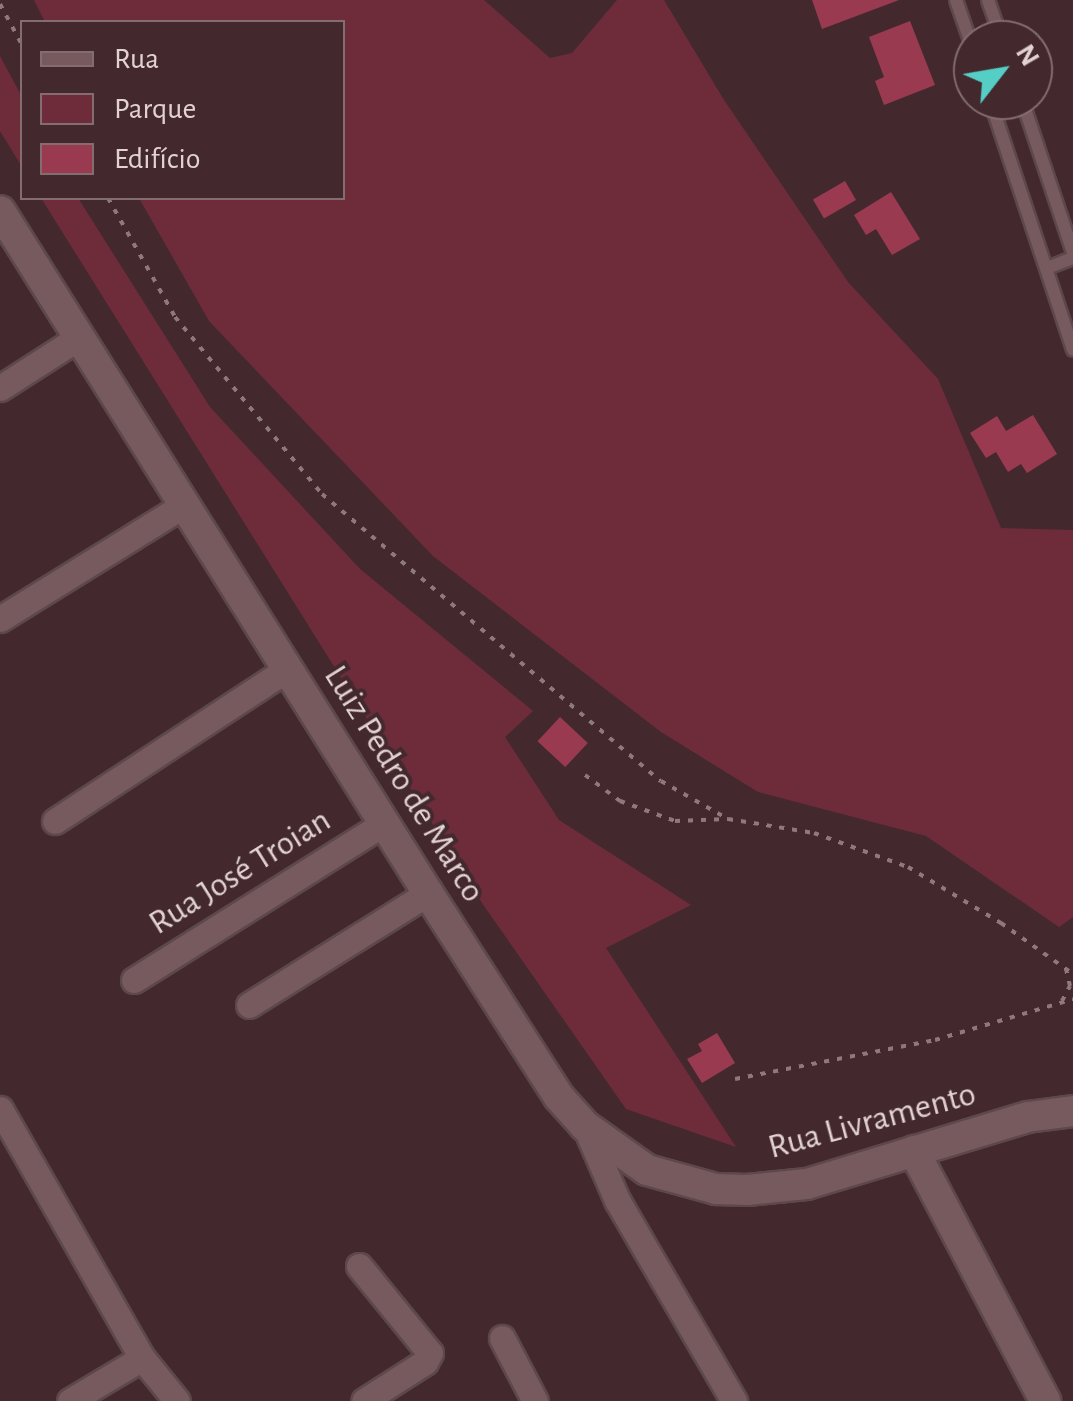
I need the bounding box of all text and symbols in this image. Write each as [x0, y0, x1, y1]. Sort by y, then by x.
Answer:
legend [20, 20, 345, 200]
north arrow [953, 20, 1053, 120]
text: N [1010, 40, 1044, 71]
text: Rua [114, 44, 159, 74]
text: Parque [114, 94, 196, 124]
text: Edifício [114, 144, 200, 174]
street label: Luiz Pedro de Marco [314, 658, 494, 910]
street label: Rua José Troian [141, 799, 339, 945]
street label: Rua Livramento [764, 1073, 980, 1169]

